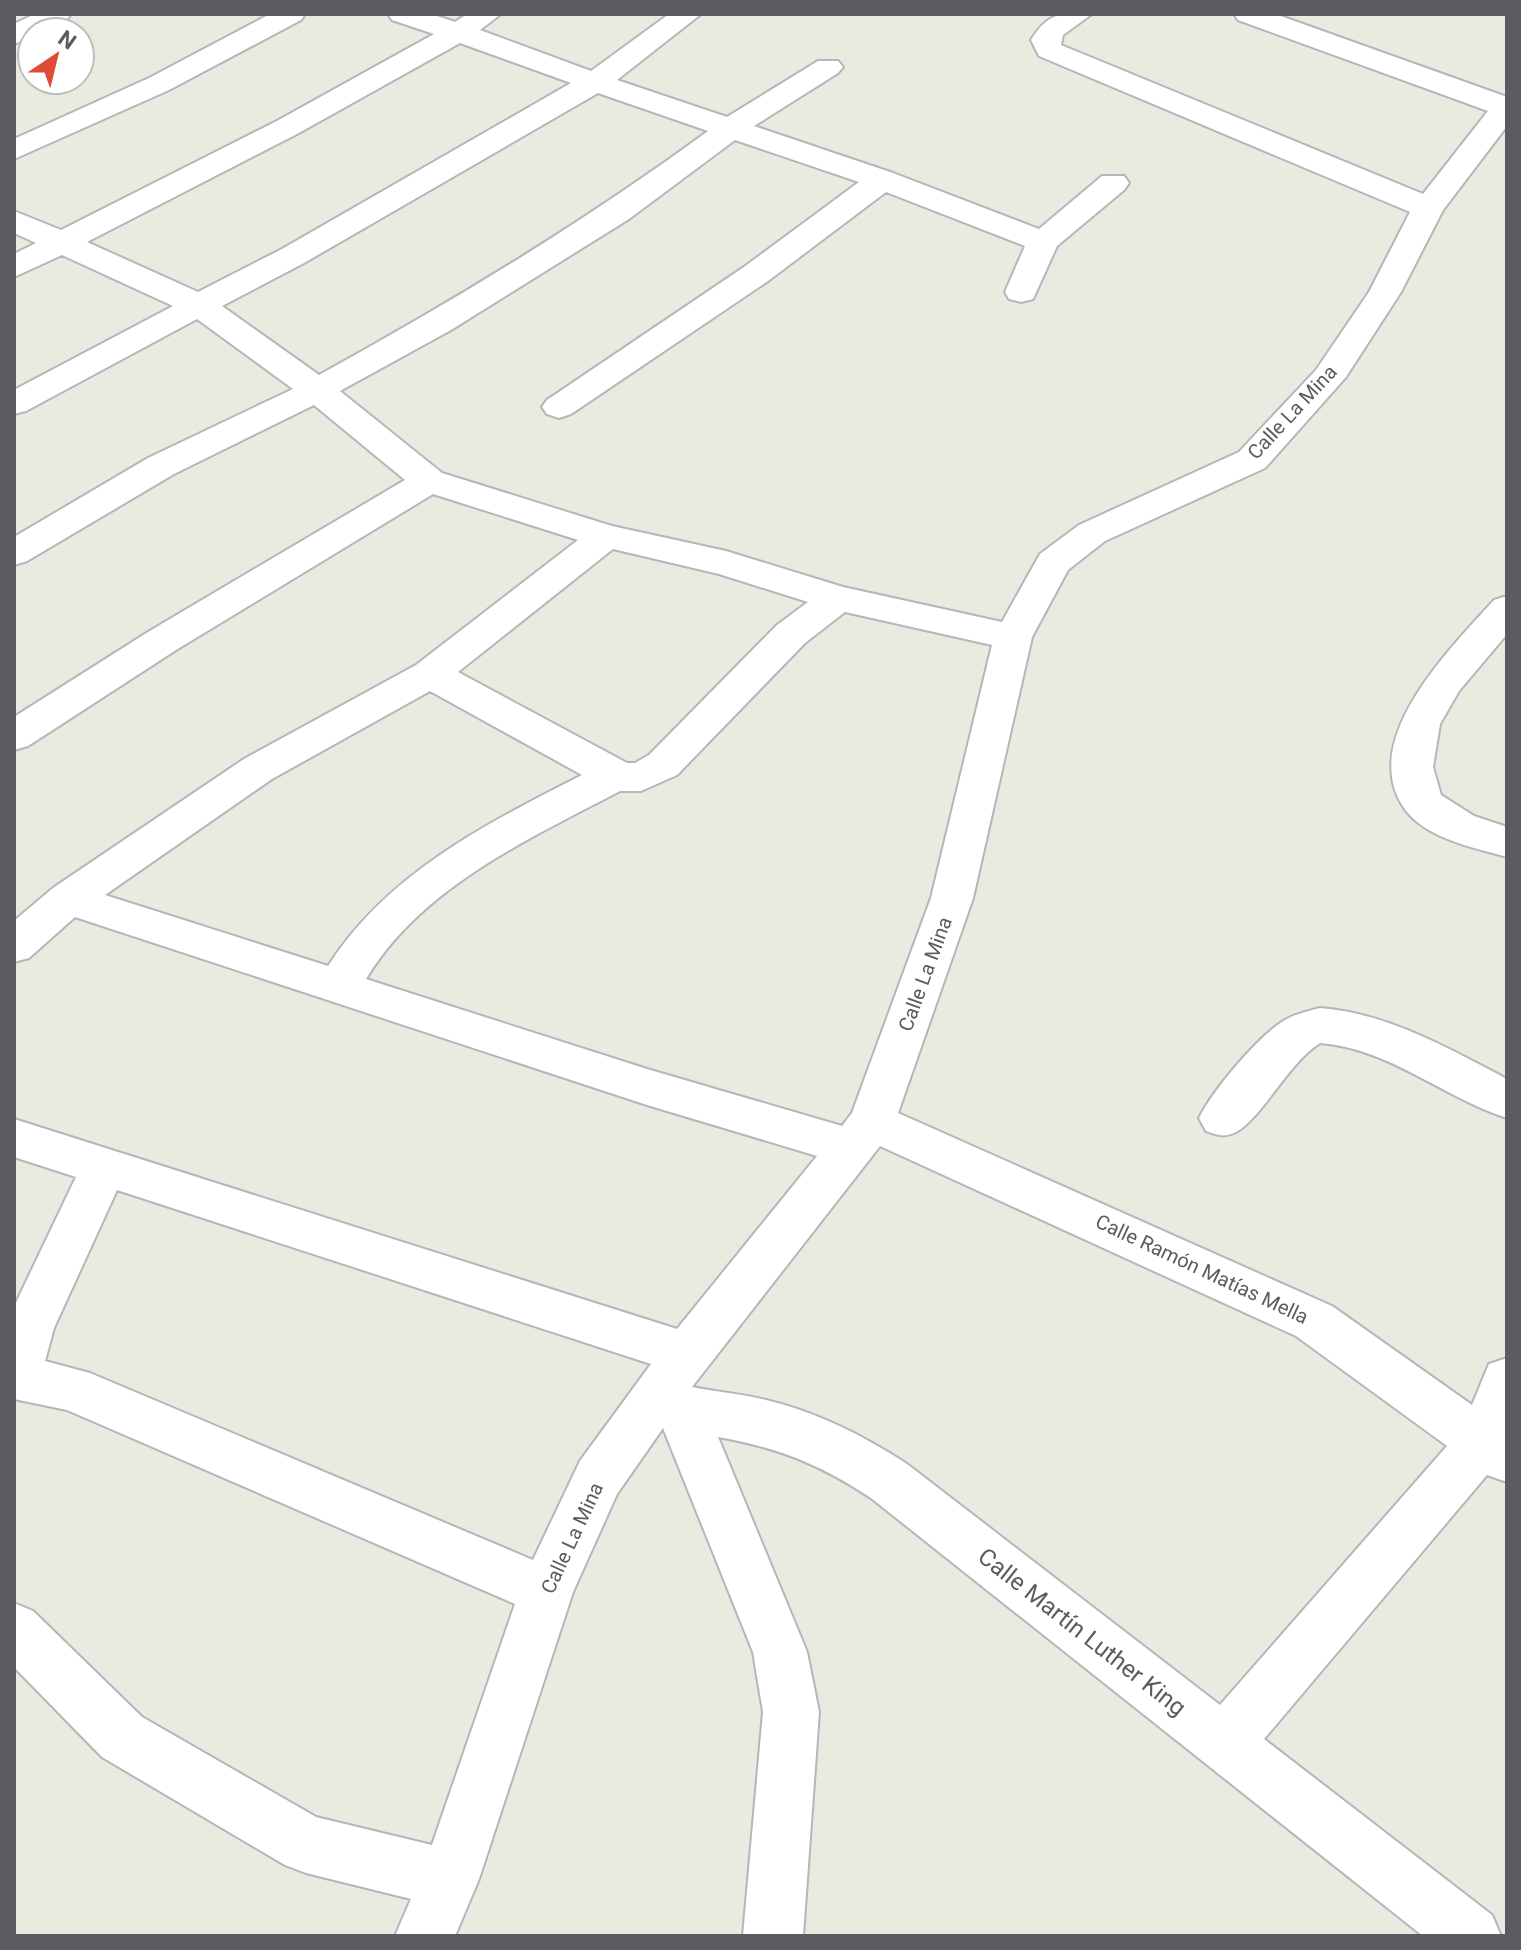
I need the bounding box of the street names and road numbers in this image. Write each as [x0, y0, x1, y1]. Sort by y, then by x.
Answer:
street label: Calle La Mina [1242, 360, 1342, 464]
street label: Calle La Mina [893, 913, 957, 1035]
street label: Calle Ramón Matías Mella [1092, 1209, 1312, 1329]
street label: Calle La Mina [536, 1479, 608, 1597]
street label: Calle Martín Luther King [973, 1542, 1191, 1722]

